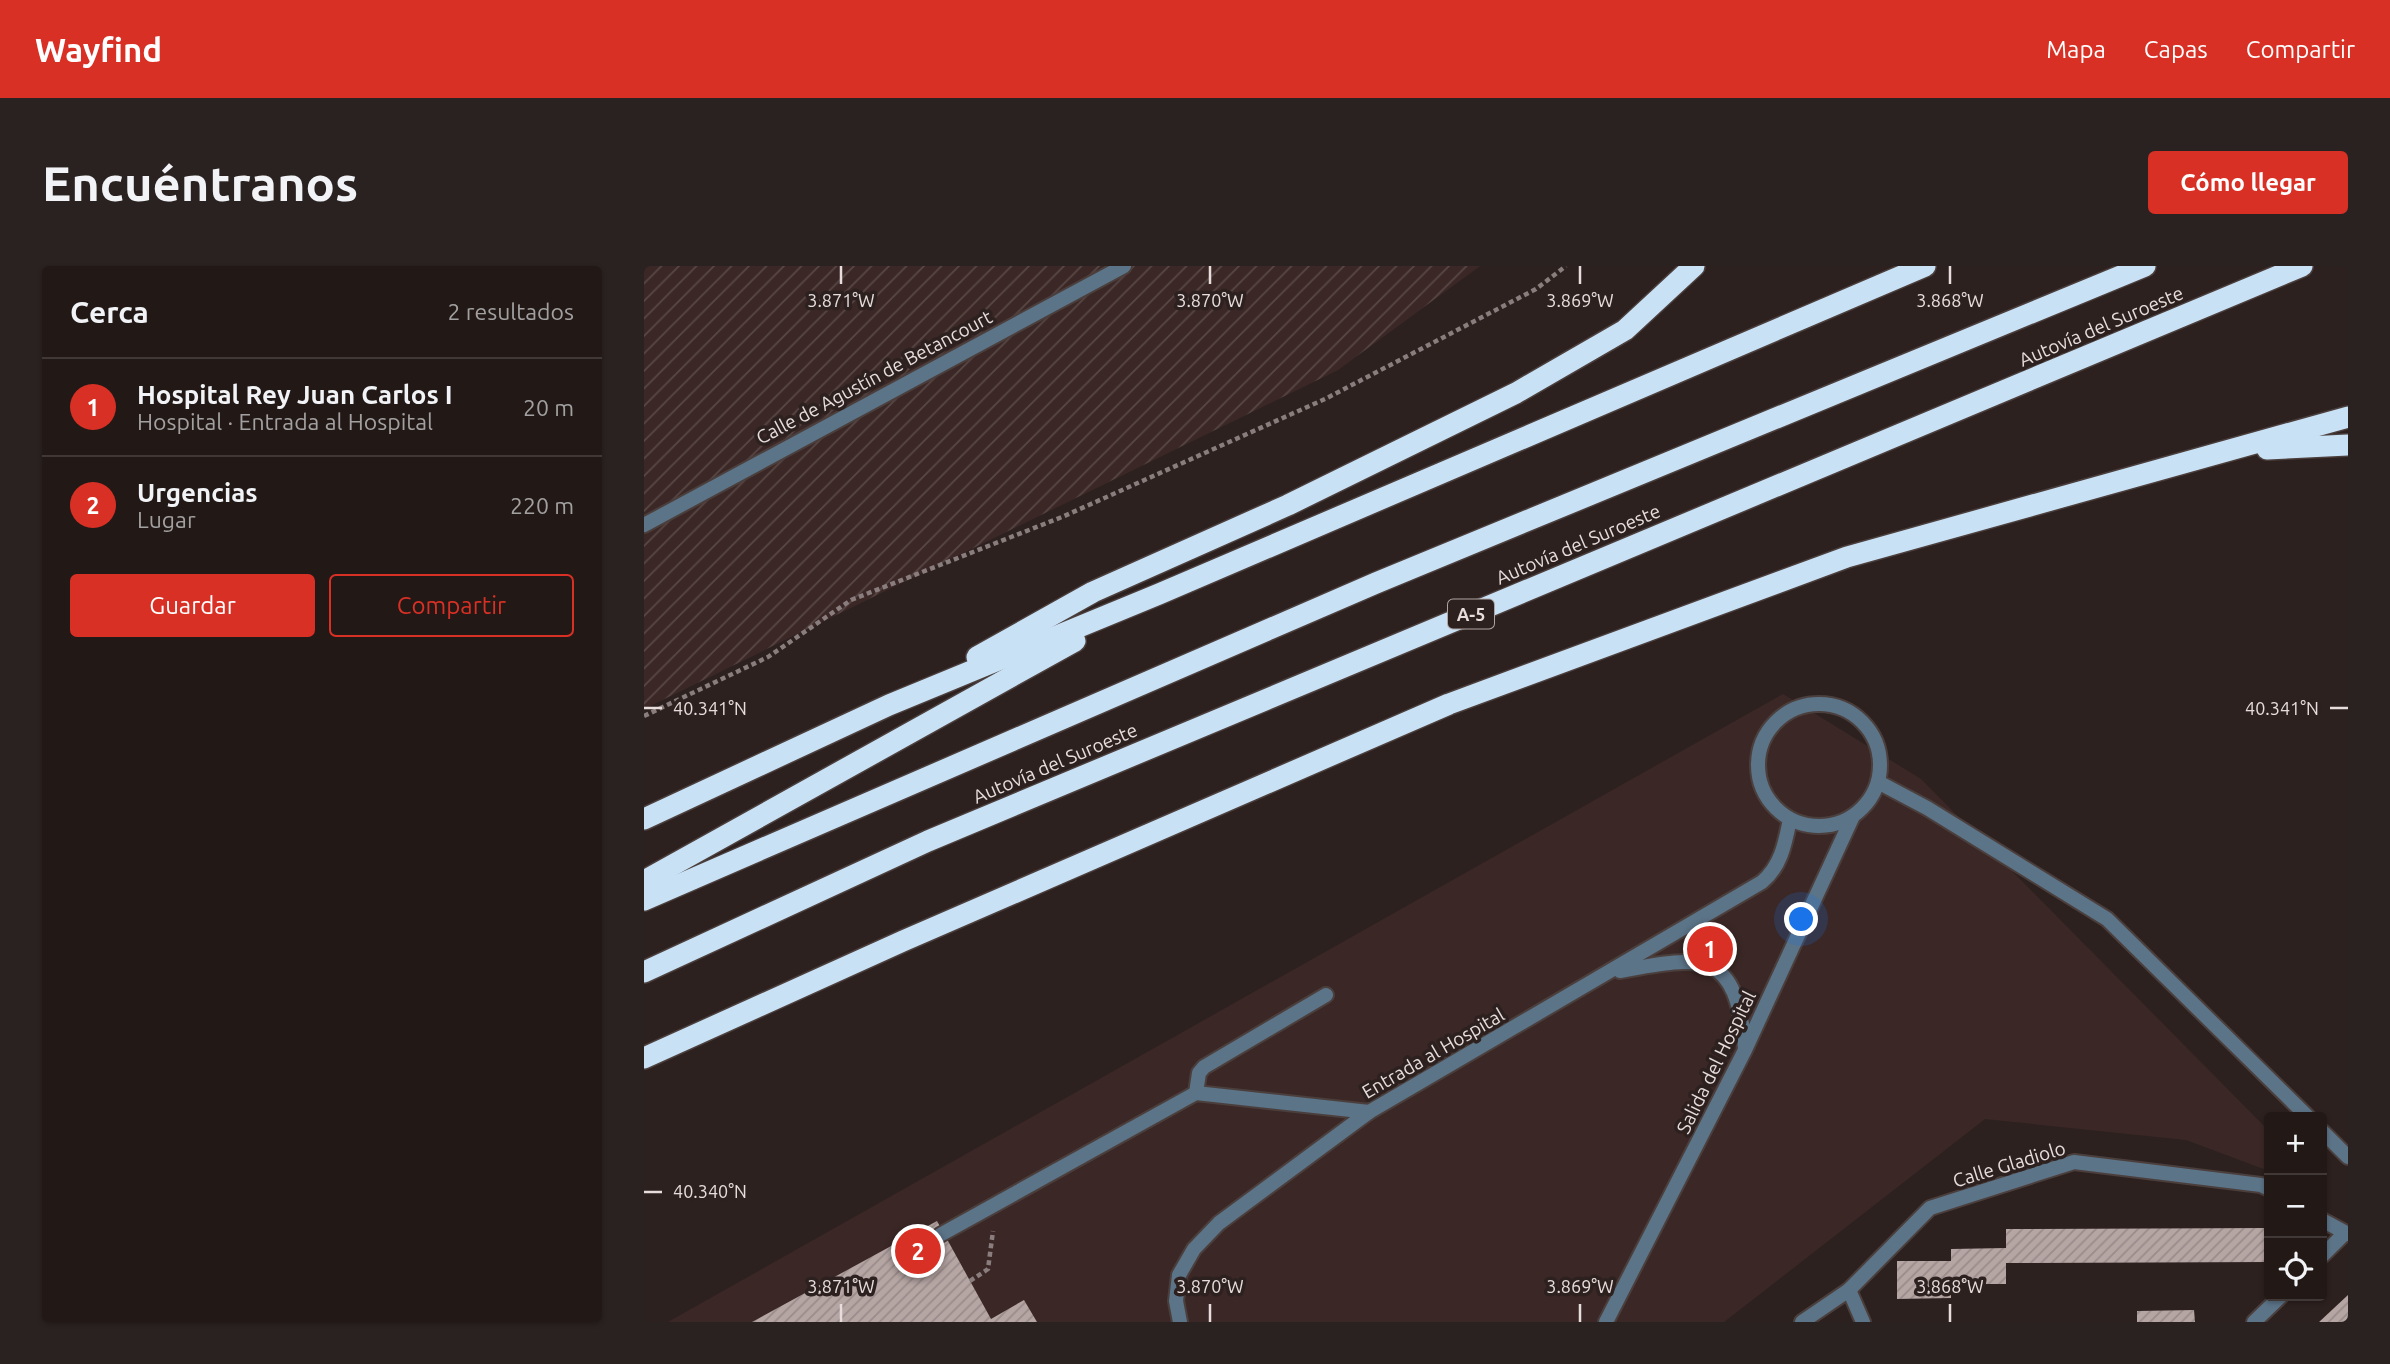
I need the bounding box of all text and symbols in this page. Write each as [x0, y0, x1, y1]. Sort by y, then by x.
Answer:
text: Wayfind [35, 31, 162, 68]
text: Mapa [2046, 36, 2106, 63]
text: Capas [2144, 36, 2208, 63]
text: Compartir [2246, 36, 2355, 63]
button: Cómo llegar [2148, 151, 2348, 214]
text: Encuéntranos [42, 155, 358, 210]
street label: Autovía del Suroeste [2016, 281, 2186, 371]
text: 3.871°W [807, 290, 875, 310]
text: 3.870°W [1176, 290, 1244, 310]
text: 3.869°W [1546, 290, 1614, 310]
text: 3.868°W [1916, 290, 1984, 310]
text: Cerca [70, 295, 149, 329]
text: 2 resultados [448, 299, 574, 324]
street label: Calle de Agustín de Betancourt [752, 305, 996, 449]
text: Hospital Rey Juan Carlos I [137, 380, 453, 409]
text: 1 [87, 395, 99, 420]
text: 20 m [523, 395, 574, 420]
text: Hospital · Entrada al Hospital [137, 409, 433, 434]
text: Urgencias [137, 478, 258, 507]
text: 2 [87, 493, 99, 518]
text: 220 m [510, 493, 574, 518]
street label: Autovía del Suroeste [1493, 499, 1663, 589]
text: Lugar [137, 507, 196, 532]
button: Guardar [70, 574, 315, 637]
button: Compartir [329, 574, 574, 637]
road number: A-5 [1448, 600, 1494, 628]
text: 40.341°N [673, 698, 747, 718]
text: 40.341°N [2245, 698, 2319, 718]
street label: Autovía del Suroeste [970, 718, 1140, 808]
your location [1784, 902, 1818, 936]
pin: 1 [1687, 923, 1733, 975]
street label: Salida del Hospital [1672, 987, 1760, 1137]
street label: Entrada al Hospital [1358, 1003, 1508, 1103]
map controls [2264, 1112, 2327, 1301]
button: + [2264, 1112, 2327, 1175]
street label: Calle Gladiolo [1950, 1136, 2068, 1192]
button: − [2264, 1175, 2327, 1238]
text: 40.340°N [673, 1181, 747, 1201]
pin: 2 [895, 1225, 941, 1277]
button: locate [2264, 1238, 2327, 1301]
text: 3.871°W [807, 1276, 875, 1296]
text: 3.870°W [1176, 1276, 1244, 1296]
text: 3.869°W [1546, 1276, 1614, 1296]
text: 3.868°W [1916, 1276, 1984, 1296]

